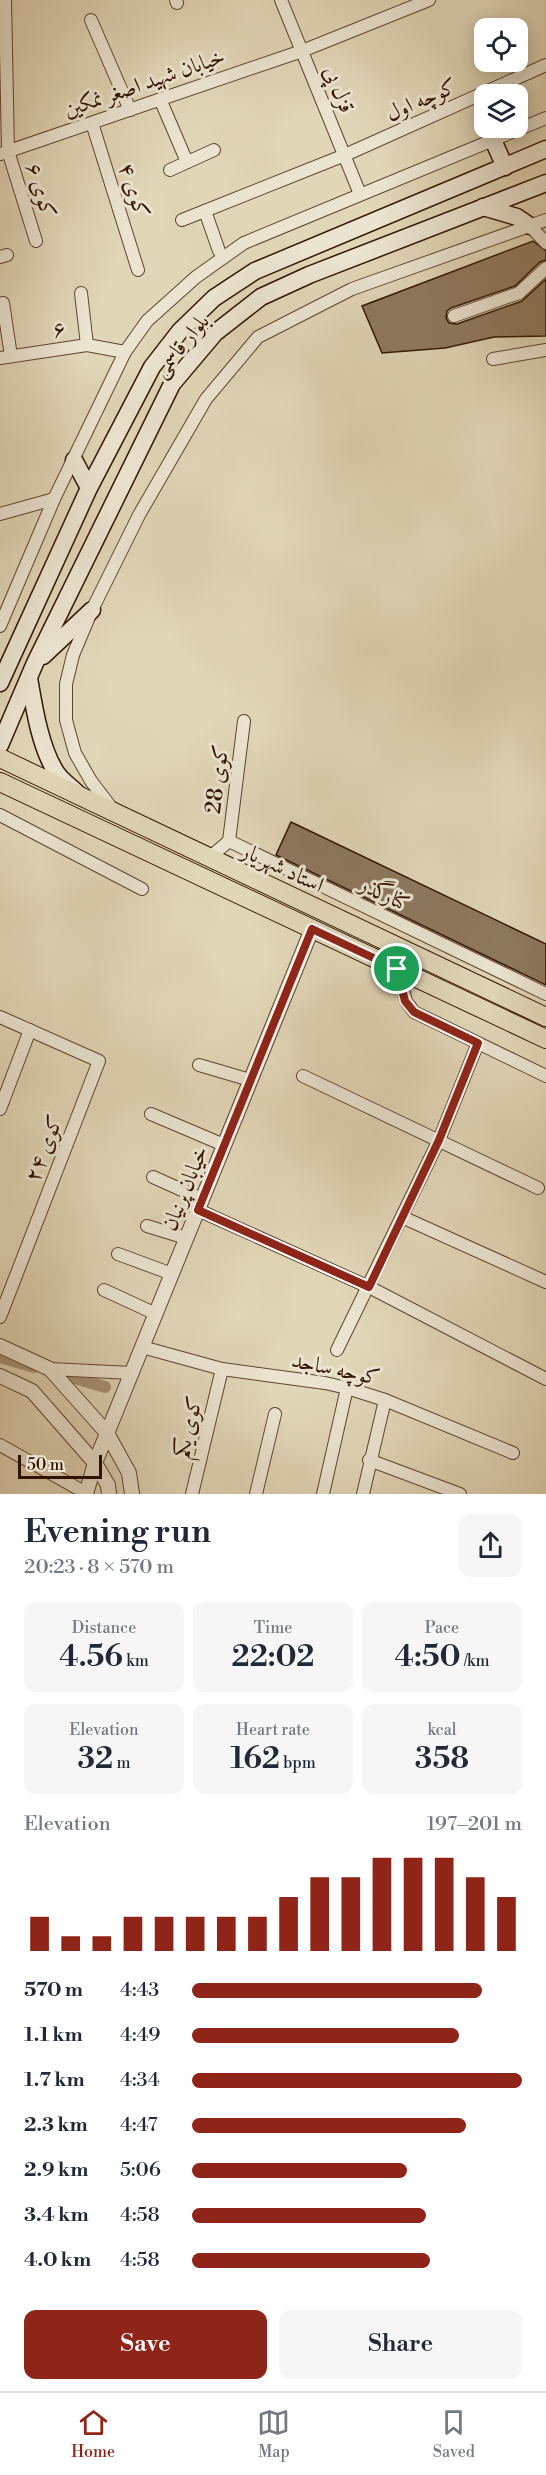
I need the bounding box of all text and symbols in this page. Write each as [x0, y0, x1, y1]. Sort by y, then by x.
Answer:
map controls [474, 18, 528, 138]
button: locate [474, 18, 528, 72]
street label: خیابان شهید اصغر نمکین [60, 43, 229, 124]
street label: قزل پی [314, 62, 360, 118]
street label: کوچه اول [382, 73, 462, 129]
button: layers [474, 84, 528, 138]
street label: کوی ۶ [19, 160, 62, 221]
street label: کوی ۴ [112, 160, 155, 221]
street label: بلوار قاسمی [147, 309, 216, 384]
street label: ۶ [51, 315, 67, 344]
street label: کوی 28 [200, 743, 235, 815]
street label: استاد شهریار [235, 837, 328, 899]
street label: کنارگذر [353, 867, 415, 918]
pin [371, 943, 422, 994]
icon: arrive [380, 952, 413, 985]
street label: کوی ۲۴ [19, 1111, 69, 1186]
street label: خیابان پرنیان [156, 1142, 215, 1235]
street label: کوچه ساجد [289, 1347, 382, 1393]
street label: کوی یکم [168, 1394, 215, 1463]
scale bar [18, 1452, 102, 1480]
text: 50 m [27, 1455, 64, 1475]
text: Evening run [24, 1512, 211, 1553]
button: share [459, 1514, 522, 1577]
text: 20:23 · 8 × 570 m [24, 1555, 174, 1580]
text: Distance [72, 1618, 136, 1638]
text: Time [254, 1618, 292, 1638]
text: Pace [425, 1618, 459, 1638]
text: 4.56 [59, 1638, 123, 1676]
text: 22:02 [231, 1638, 315, 1676]
text: 4:50 [395, 1638, 461, 1676]
text: km [123, 1651, 149, 1671]
text: /km [461, 1651, 489, 1671]
text: Elevation [69, 1720, 139, 1740]
text: Heart rate [236, 1720, 310, 1740]
text: kcal [427, 1720, 457, 1740]
text: 32 [77, 1740, 113, 1778]
text: 162 [230, 1740, 280, 1778]
text: 358 [415, 1740, 469, 1778]
text: m [113, 1753, 131, 1773]
text: bpm [280, 1753, 316, 1773]
text: Elevation [24, 1812, 111, 1837]
text: 197–201 m [427, 1812, 522, 1837]
text: 570 m [24, 1978, 83, 2003]
text: 4:43 [120, 1978, 159, 2003]
text: 1.1 km [24, 2023, 83, 2048]
text: 4:49 [120, 2023, 160, 2048]
text: 1.7 km [24, 2068, 85, 2093]
text: 4:34 [120, 2068, 160, 2093]
text: 2.3 km [24, 2113, 88, 2138]
text: 4:47 [120, 2113, 158, 2138]
text: 2.9 km [24, 2158, 88, 2183]
text: 5:06 [120, 2158, 161, 2183]
text: 3.4 km [24, 2203, 89, 2228]
text: 4:58 [120, 2203, 160, 2228]
text: 4.0 km [24, 2248, 91, 2273]
text: 4:58 [120, 2248, 160, 2273]
button: Save [24, 2310, 267, 2379]
button: Share [279, 2310, 522, 2379]
tab: Home [71, 2406, 115, 2462]
tab: Map [257, 2406, 290, 2462]
tab: Saved [433, 2406, 475, 2462]

